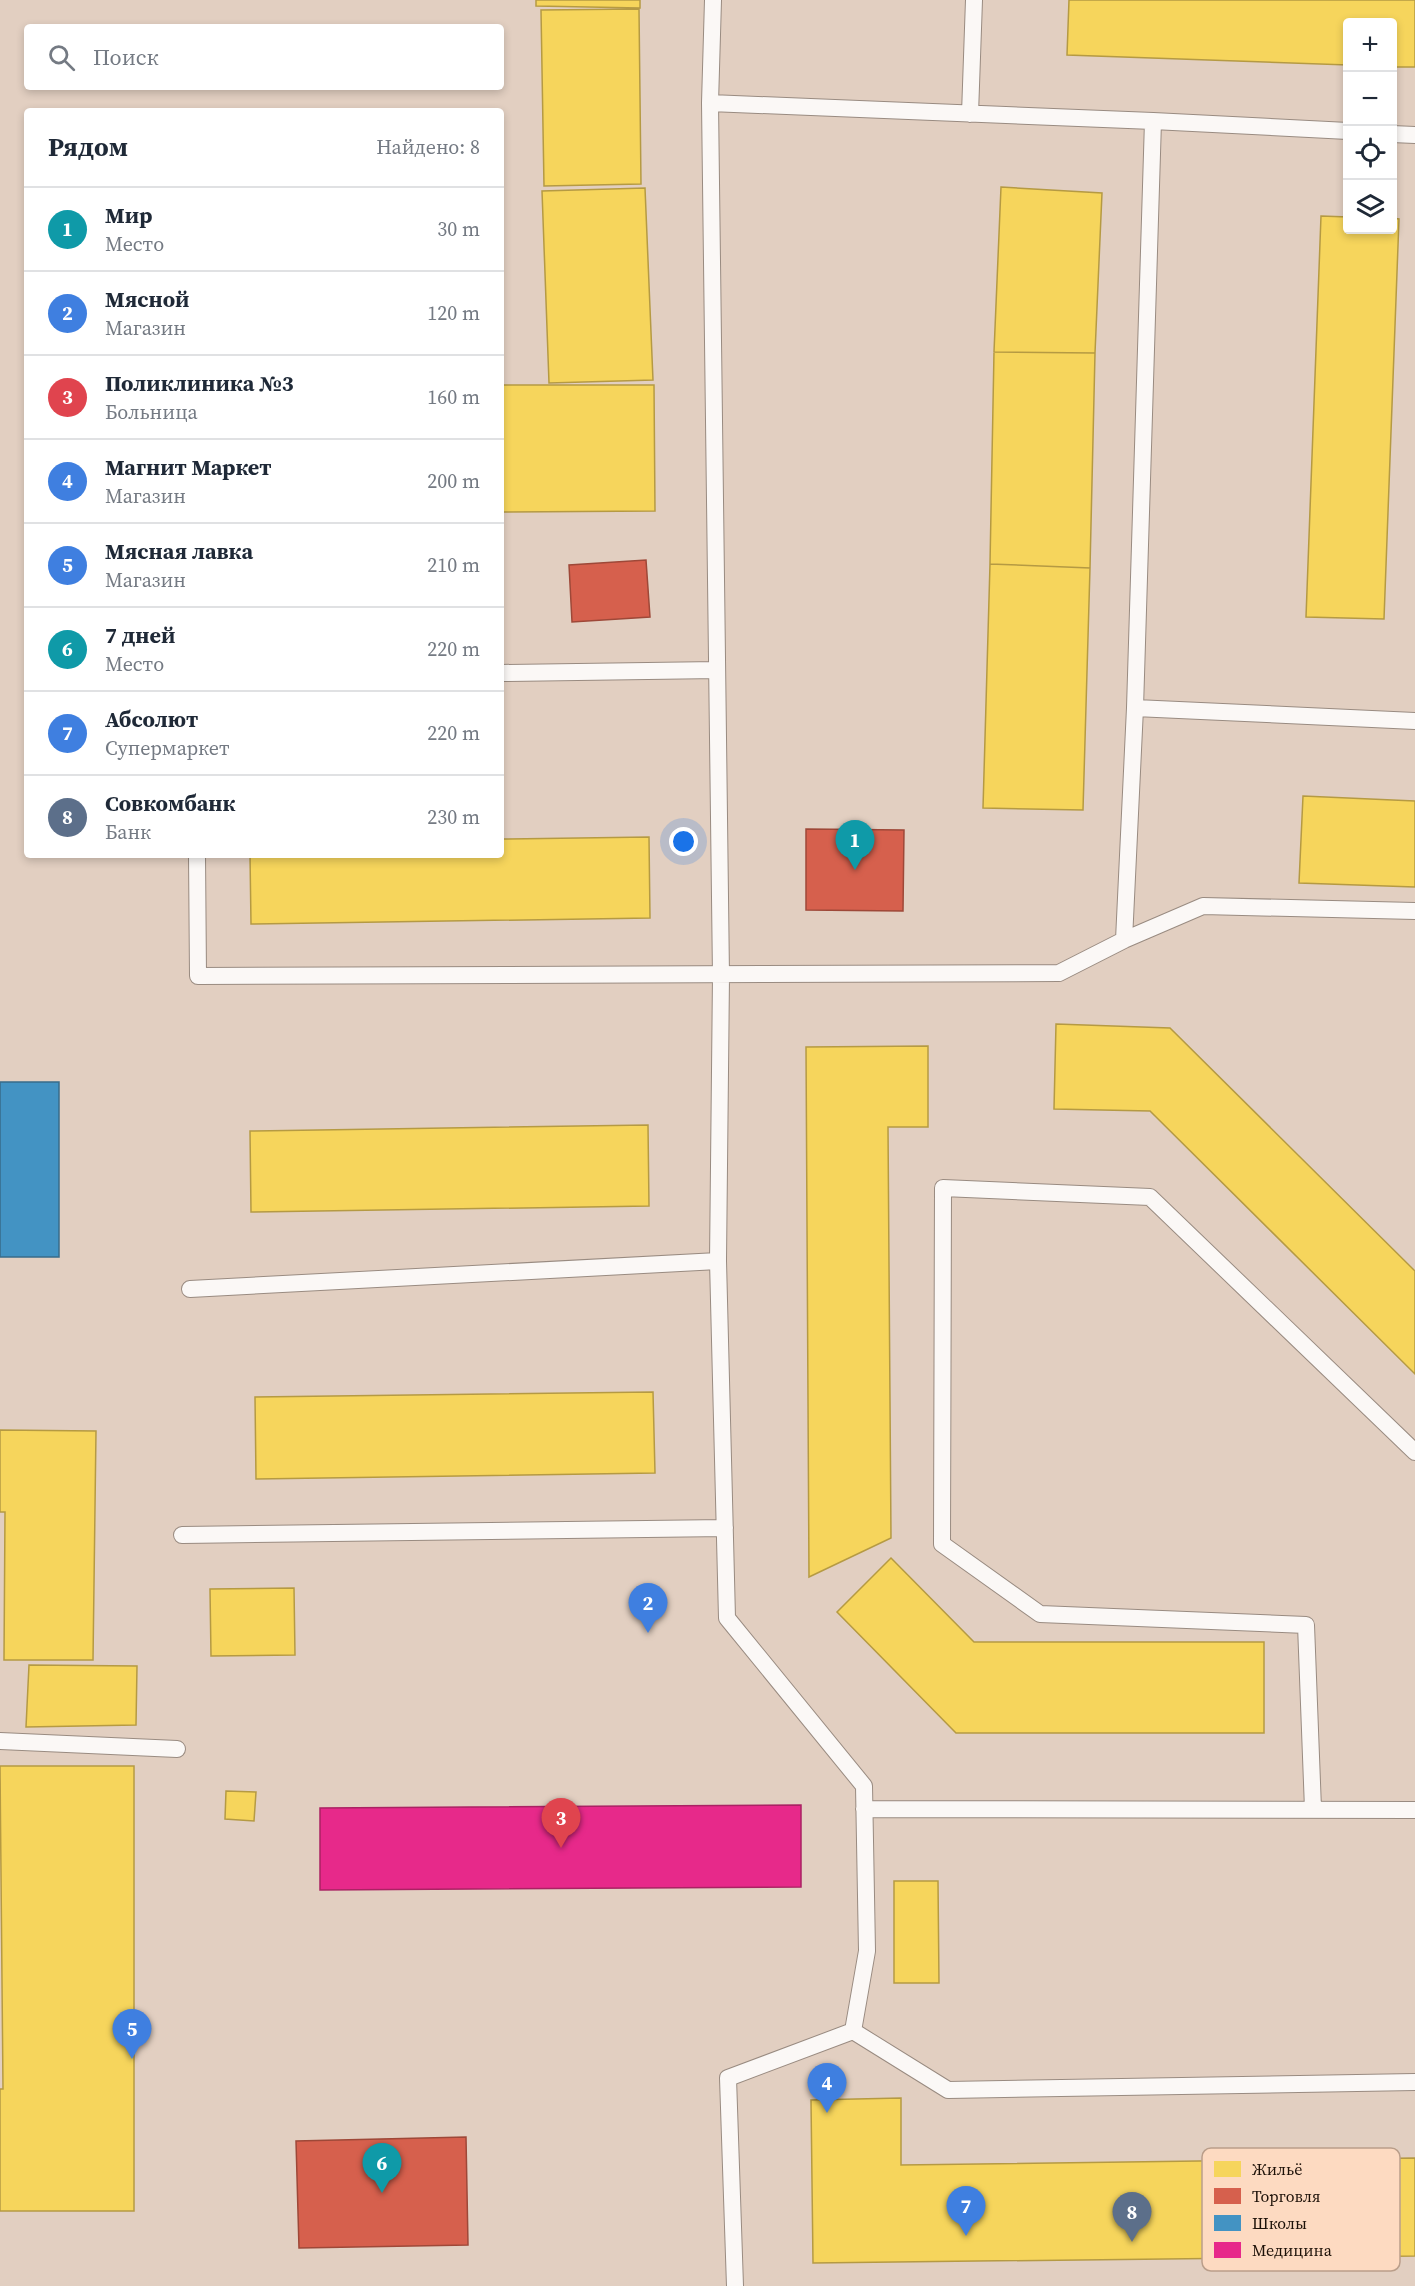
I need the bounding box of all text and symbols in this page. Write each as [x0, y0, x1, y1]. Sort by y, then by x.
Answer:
map controls [1343, 18, 1397, 234]
button: + [1343, 18, 1397, 72]
search box [24, 24, 504, 90]
icon: search [45, 41, 78, 74]
text: Поиск [93, 42, 159, 72]
button: − [1343, 72, 1397, 126]
button: locate [1343, 126, 1397, 180]
text: Рядом [48, 129, 128, 165]
text: Найдено: 8 [376, 133, 480, 161]
button: layers [1343, 180, 1397, 234]
text: Мир [105, 200, 152, 230]
text: 1 [62, 215, 73, 243]
text: 30 m [437, 215, 480, 243]
text: Место [105, 230, 164, 258]
text: Мясной [105, 284, 190, 314]
text: 2 [62, 299, 73, 327]
text: 120 m [427, 299, 480, 327]
text: Магазин [105, 314, 186, 342]
text: Поликлиника №3 [105, 368, 294, 398]
text: 3 [62, 383, 73, 411]
text: 160 m [427, 383, 480, 411]
text: Больница [105, 398, 198, 426]
text: Магнит Маркет [105, 452, 272, 482]
text: 4 [62, 467, 73, 495]
text: 200 m [427, 467, 480, 495]
text: Магазин [105, 482, 186, 510]
text: Мясная лавка [105, 536, 253, 566]
text: 5 [62, 551, 73, 579]
text: 210 m [427, 551, 480, 579]
text: Магазин [105, 566, 186, 594]
text: 7 дней [105, 620, 175, 650]
text: 6 [62, 635, 73, 663]
text: 220 m [427, 635, 480, 663]
text: Место [105, 650, 164, 678]
text: Абсолют [105, 704, 198, 734]
text: 7 [62, 719, 73, 747]
text: 220 m [427, 719, 480, 747]
text: Супермаркет [105, 734, 230, 762]
text: Совкомбанк [105, 788, 235, 818]
text: 8 [62, 803, 73, 831]
text: 230 m [427, 803, 480, 831]
text: Банк [105, 818, 151, 846]
pin: 1 [836, 820, 874, 870]
your location [669, 827, 698, 856]
pin: 2 [628, 1584, 668, 1633]
pin: 3 [542, 1798, 580, 1848]
pin: 5 [112, 2010, 152, 2059]
pin: 4 [808, 2064, 846, 2113]
pin: 6 [362, 2144, 401, 2193]
legend [1202, 2148, 1400, 2271]
text: Жильё [1252, 2158, 1302, 2180]
text: Торговля [1252, 2185, 1320, 2207]
pin: 7 [946, 2186, 986, 2236]
pin: 8 [1112, 2192, 1152, 2242]
text: Школы [1252, 2212, 1307, 2234]
text: Медицина [1252, 2239, 1333, 2261]

